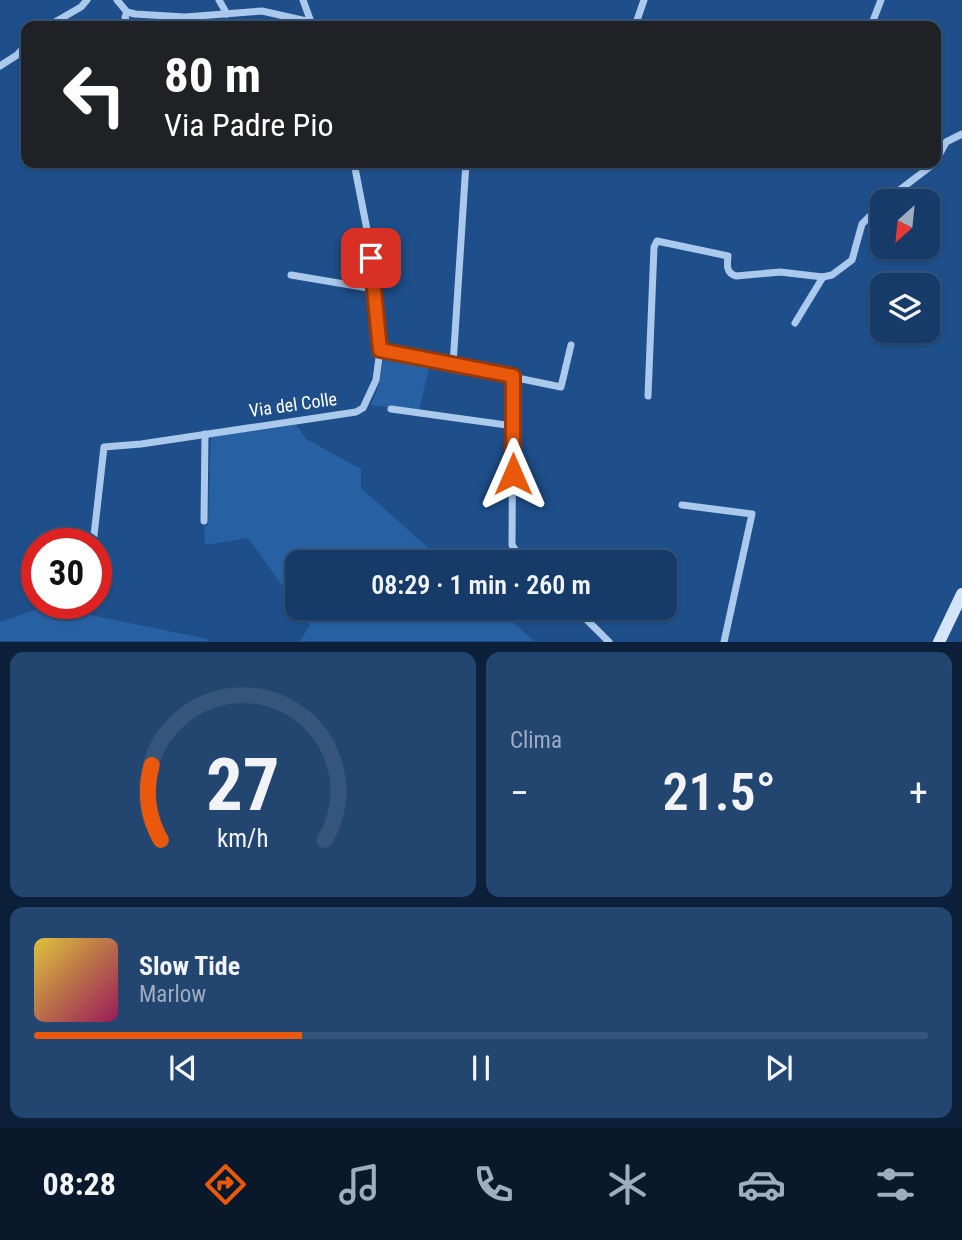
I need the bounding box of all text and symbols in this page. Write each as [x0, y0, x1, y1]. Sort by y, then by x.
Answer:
text: 80 m [164, 47, 261, 104]
icon: left [49, 49, 140, 140]
text: Via Padre Pio [164, 106, 334, 144]
north arrow [870, 189, 940, 259]
map controls [870, 189, 940, 343]
pin [341, 228, 401, 288]
icon: arrive [352, 239, 390, 277]
button: layers [870, 273, 940, 343]
street label: Via del Colle [248, 388, 338, 421]
position arrow [476, 437, 550, 511]
speed limit sign: 30 [21, 528, 112, 619]
text: 08:29 · 1 min · 260 m [371, 570, 591, 600]
text: Clima [510, 727, 562, 754]
text: 27 [206, 743, 280, 829]
text: 21.5° [662, 762, 776, 823]
text: − [510, 771, 529, 815]
text: + [909, 771, 928, 815]
text: km/h [217, 824, 269, 853]
text: Slow Tide [139, 951, 240, 981]
text: Marlow [139, 981, 206, 1008]
icon: previous [164, 1049, 202, 1087]
icon: pause [462, 1049, 500, 1087]
icon: next [760, 1049, 798, 1087]
icon: directions [201, 1160, 250, 1209]
icon: music [335, 1160, 384, 1209]
icon: phone [469, 1160, 518, 1209]
icon: climate [603, 1160, 652, 1209]
icon: car [737, 1160, 786, 1209]
icon: filters [871, 1160, 920, 1209]
text: 08:28 [42, 1165, 116, 1203]

